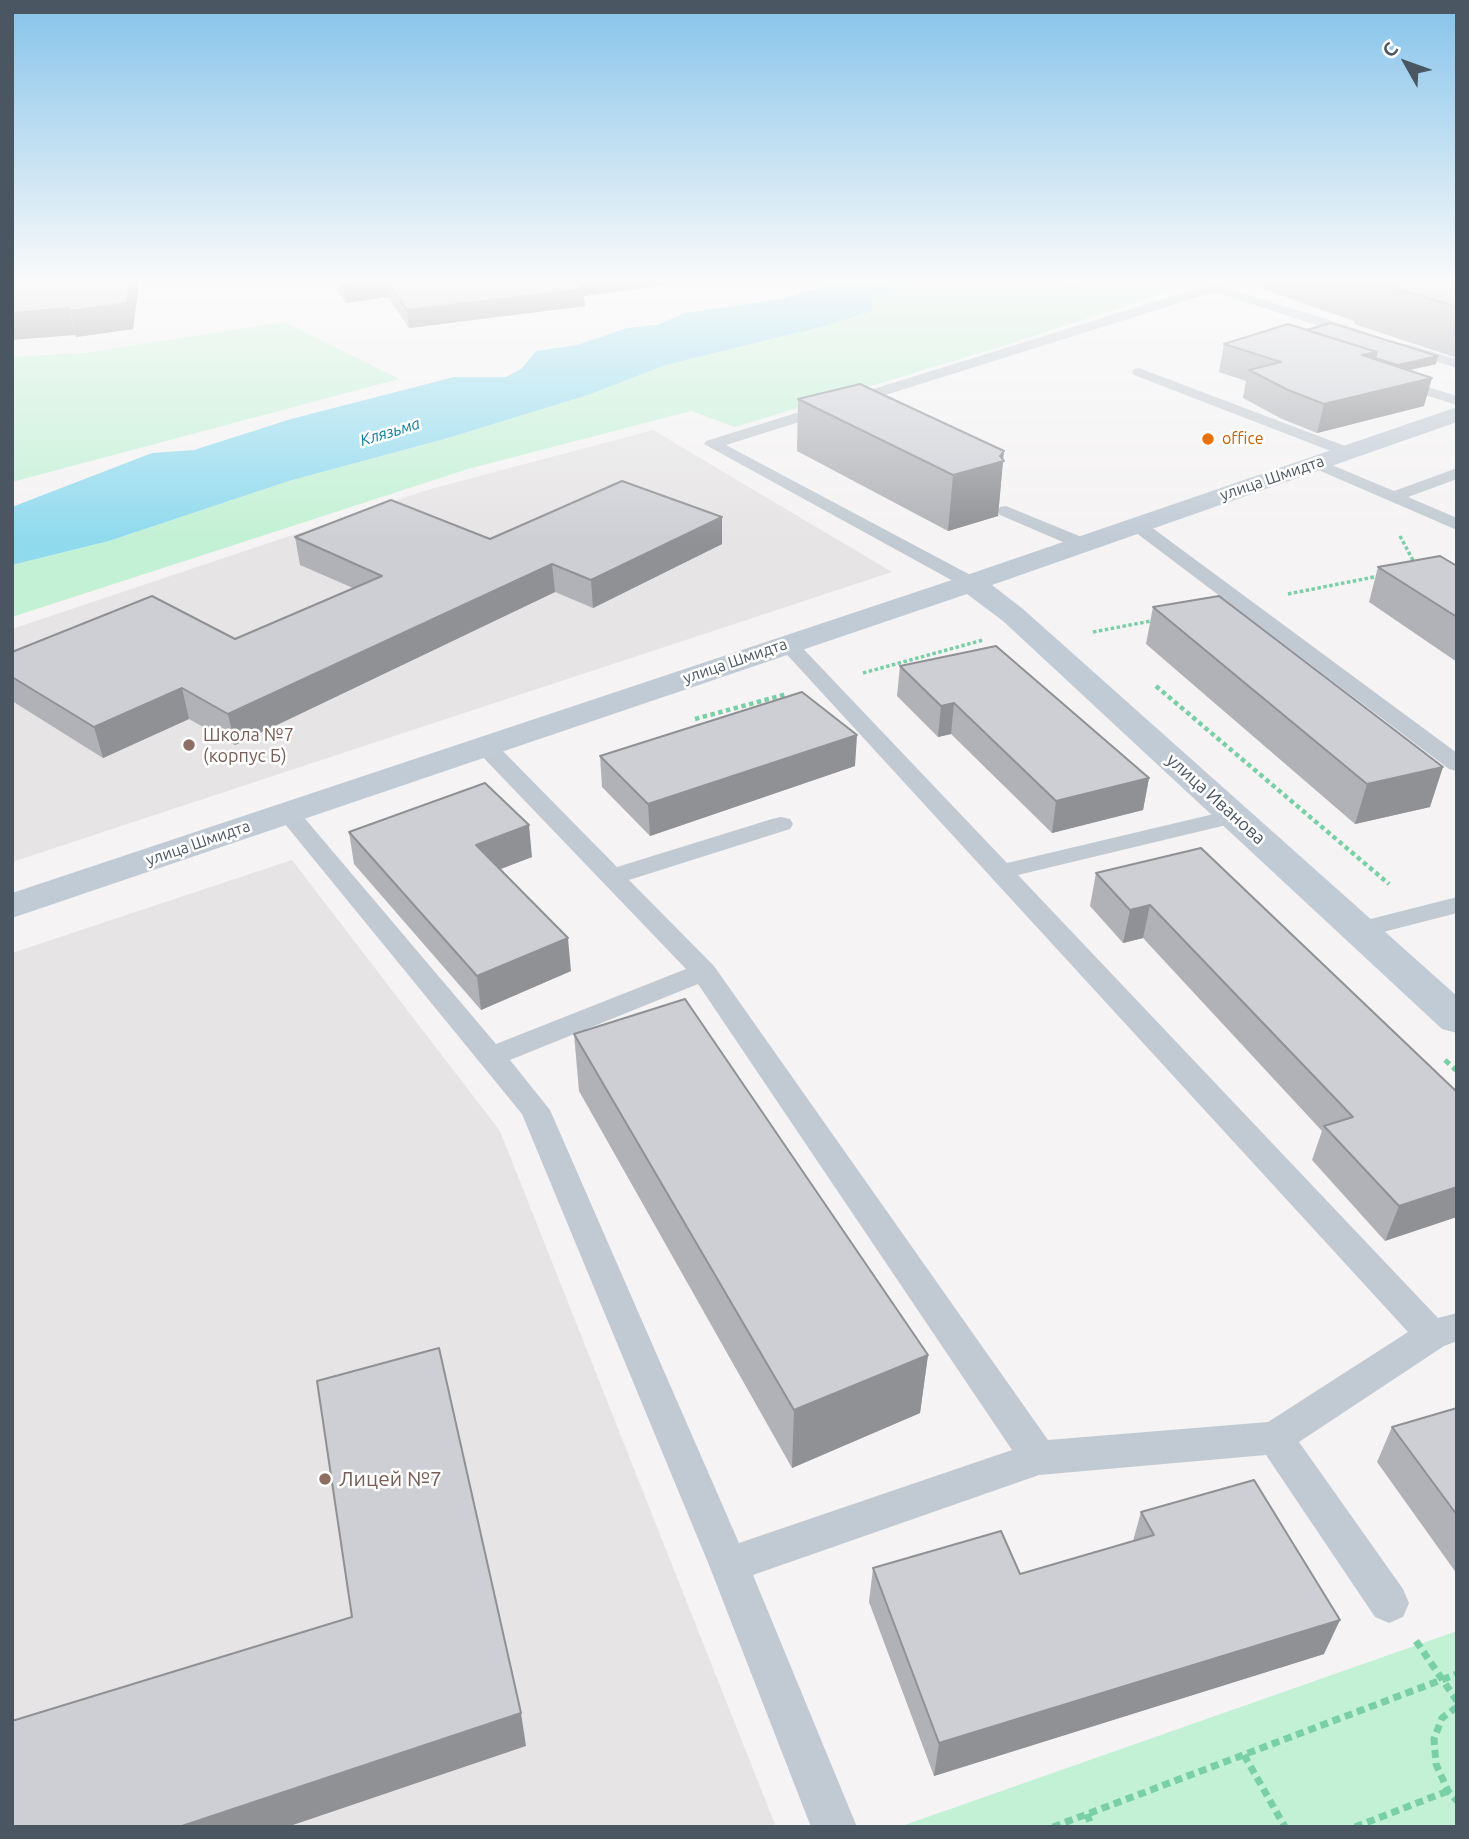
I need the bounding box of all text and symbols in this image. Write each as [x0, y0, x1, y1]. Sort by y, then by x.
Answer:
north arrow [1371, 28, 1441, 98]
text: С [1378, 38, 1402, 61]
water label: Клязьма [358, 414, 422, 450]
place label: office [1222, 429, 1264, 449]
marker: office [1200, 431, 1216, 447]
street label: улица Шмидта [1217, 451, 1327, 505]
street label: улица Шмидта [680, 634, 790, 688]
place label: Школа №7 (корпус Б) [203, 724, 294, 766]
marker: Школа №7 (корпус Б) [181, 737, 197, 753]
street label: улица Иванова [1162, 749, 1270, 849]
street label: улица Шмидта [143, 816, 253, 870]
place label: Лицей №7 [339, 1466, 442, 1492]
marker: Лицей №7 [317, 1471, 333, 1487]

